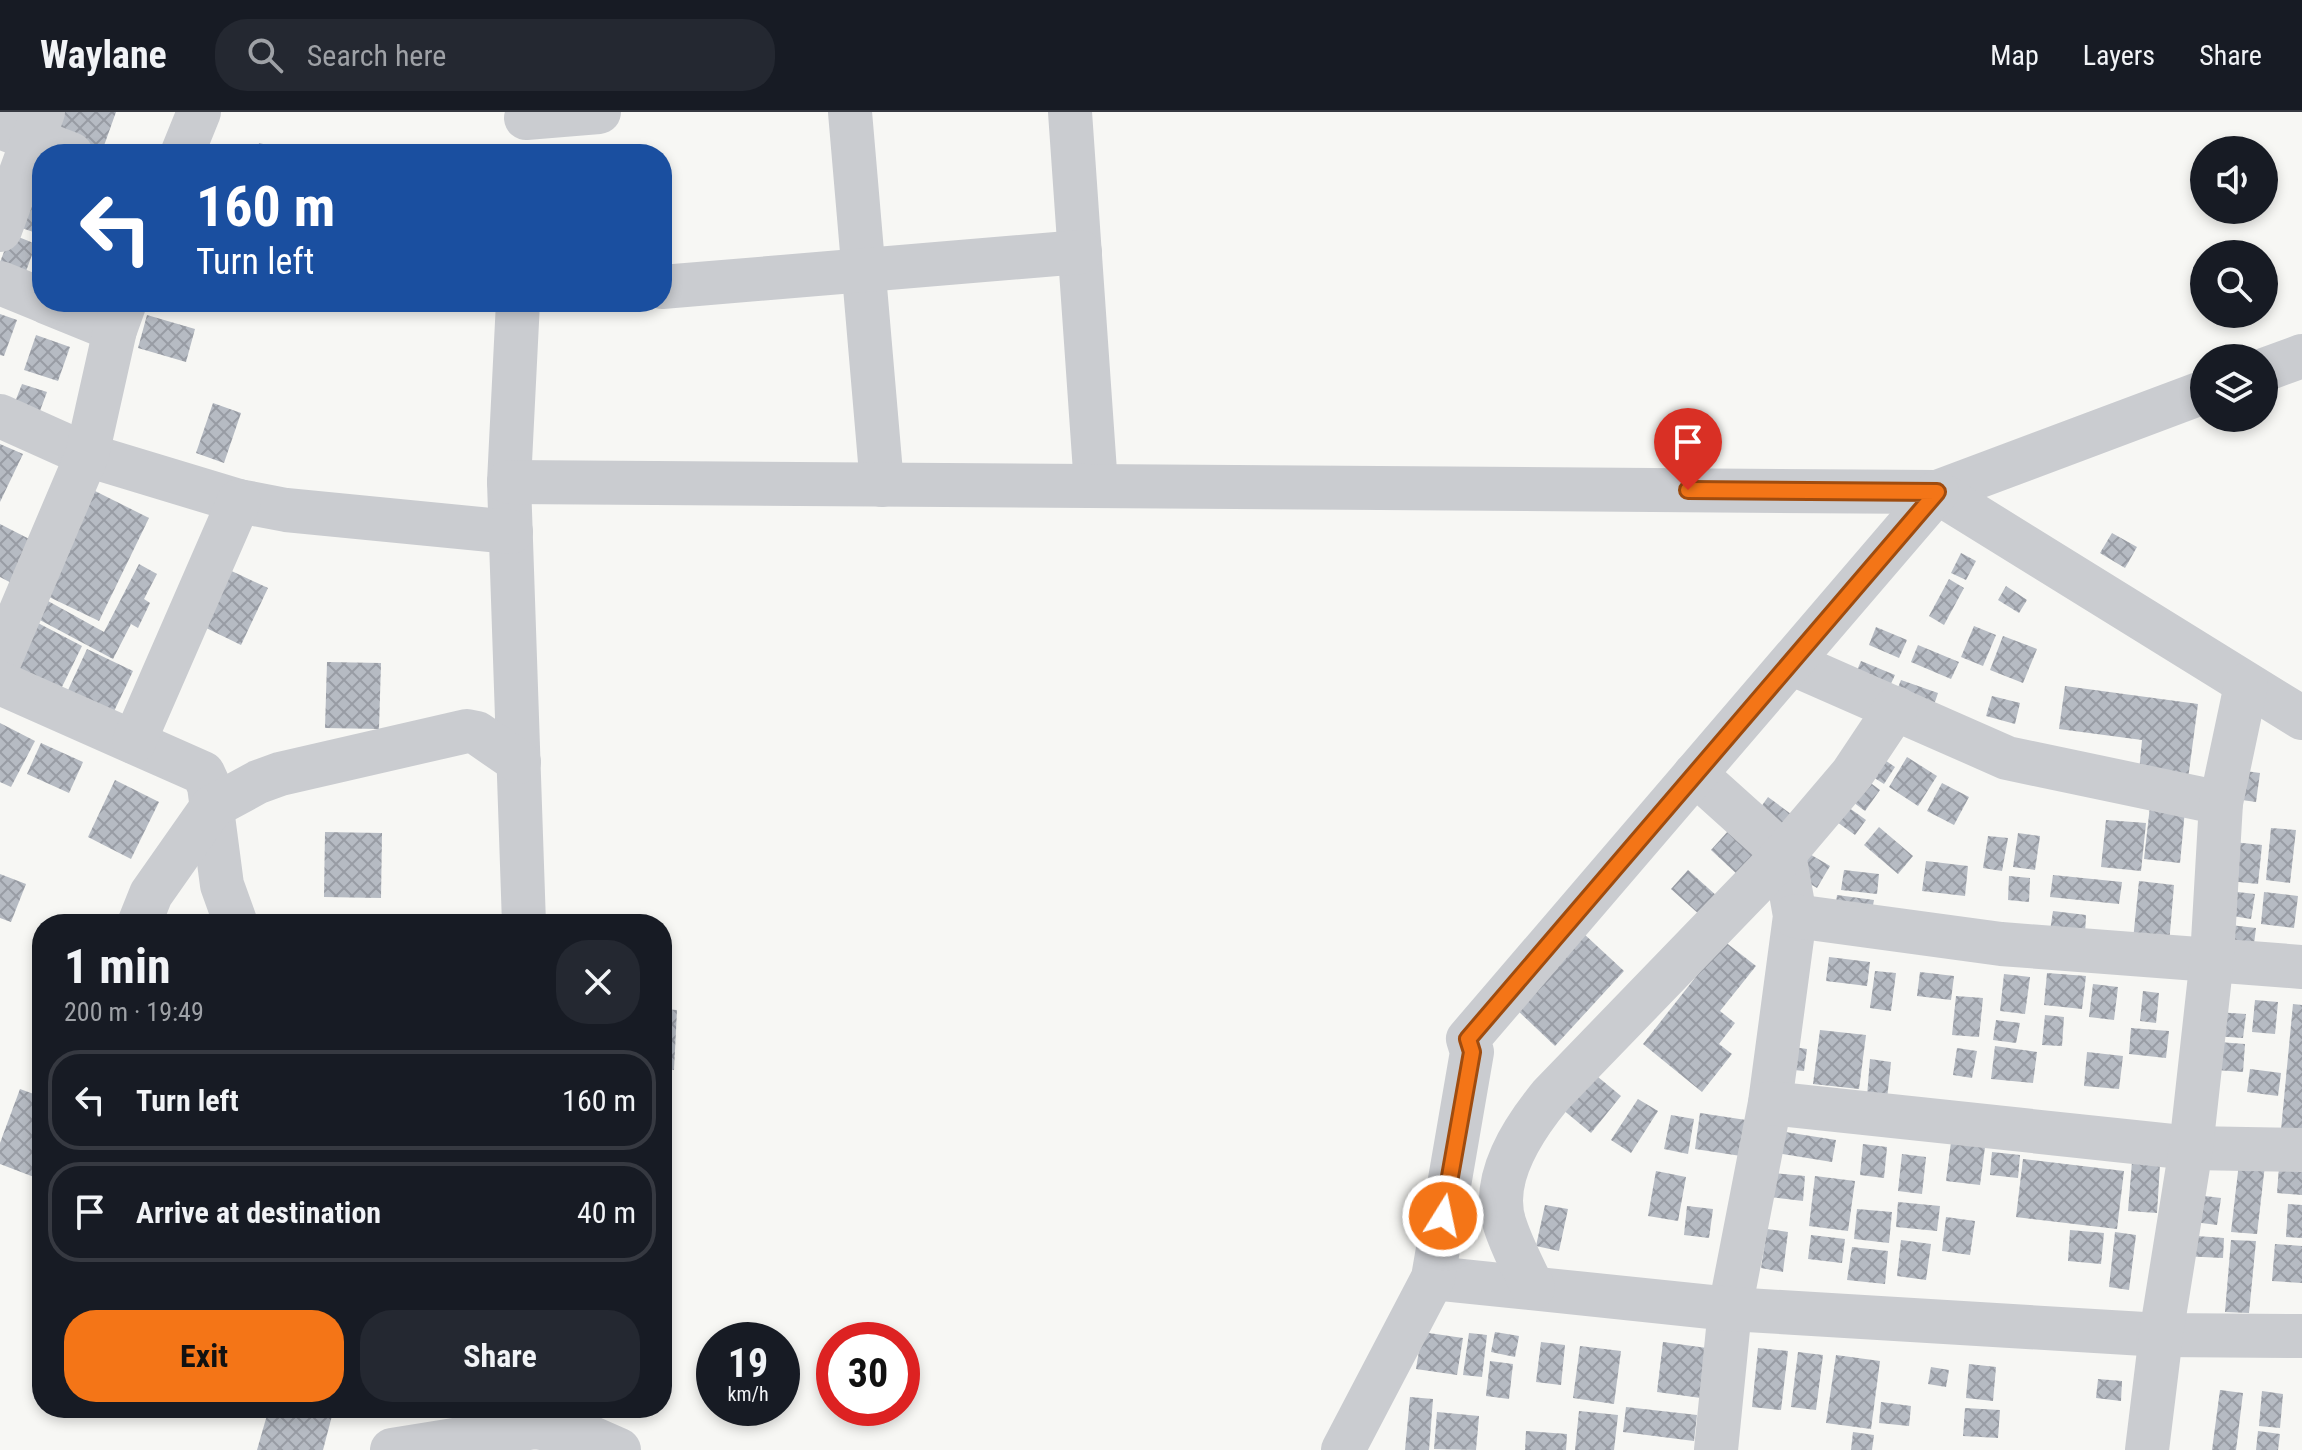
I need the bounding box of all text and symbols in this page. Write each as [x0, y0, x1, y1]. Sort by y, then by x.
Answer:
search box [215, 19, 775, 91]
text: Waylane [40, 33, 167, 77]
icon: search [243, 33, 287, 77]
text: Search here [307, 38, 446, 73]
text: Map [1990, 39, 2039, 72]
text: Layers [2083, 39, 2155, 72]
text: Share [2199, 39, 2262, 72]
map controls [2190, 136, 2278, 432]
button: sound [2190, 136, 2278, 224]
text: 160 m [196, 174, 335, 240]
icon: left [64, 176, 168, 280]
button: search [2190, 240, 2278, 328]
text: Turn left [196, 241, 314, 283]
button: layers [2190, 344, 2278, 432]
pin [1654, 408, 1722, 490]
icon: arrive [1666, 420, 1710, 464]
text: 1 min [64, 938, 171, 995]
button: close [556, 940, 640, 1024]
text: 200 m · 19:49 [64, 997, 204, 1027]
icon: left [68, 1078, 112, 1122]
text: Turn left [136, 1083, 239, 1118]
text: 160 m [562, 1083, 636, 1118]
position arrow [1401, 1174, 1485, 1258]
icon: arrive [68, 1190, 112, 1234]
text: Arrive at destination [136, 1195, 381, 1230]
text: 40 m [577, 1195, 636, 1230]
button: Exit [64, 1310, 344, 1402]
button: Share [360, 1310, 640, 1402]
speed limit sign: 30 [816, 1322, 920, 1426]
text: 19 [728, 1340, 768, 1387]
text: km/h [727, 1382, 769, 1406]

